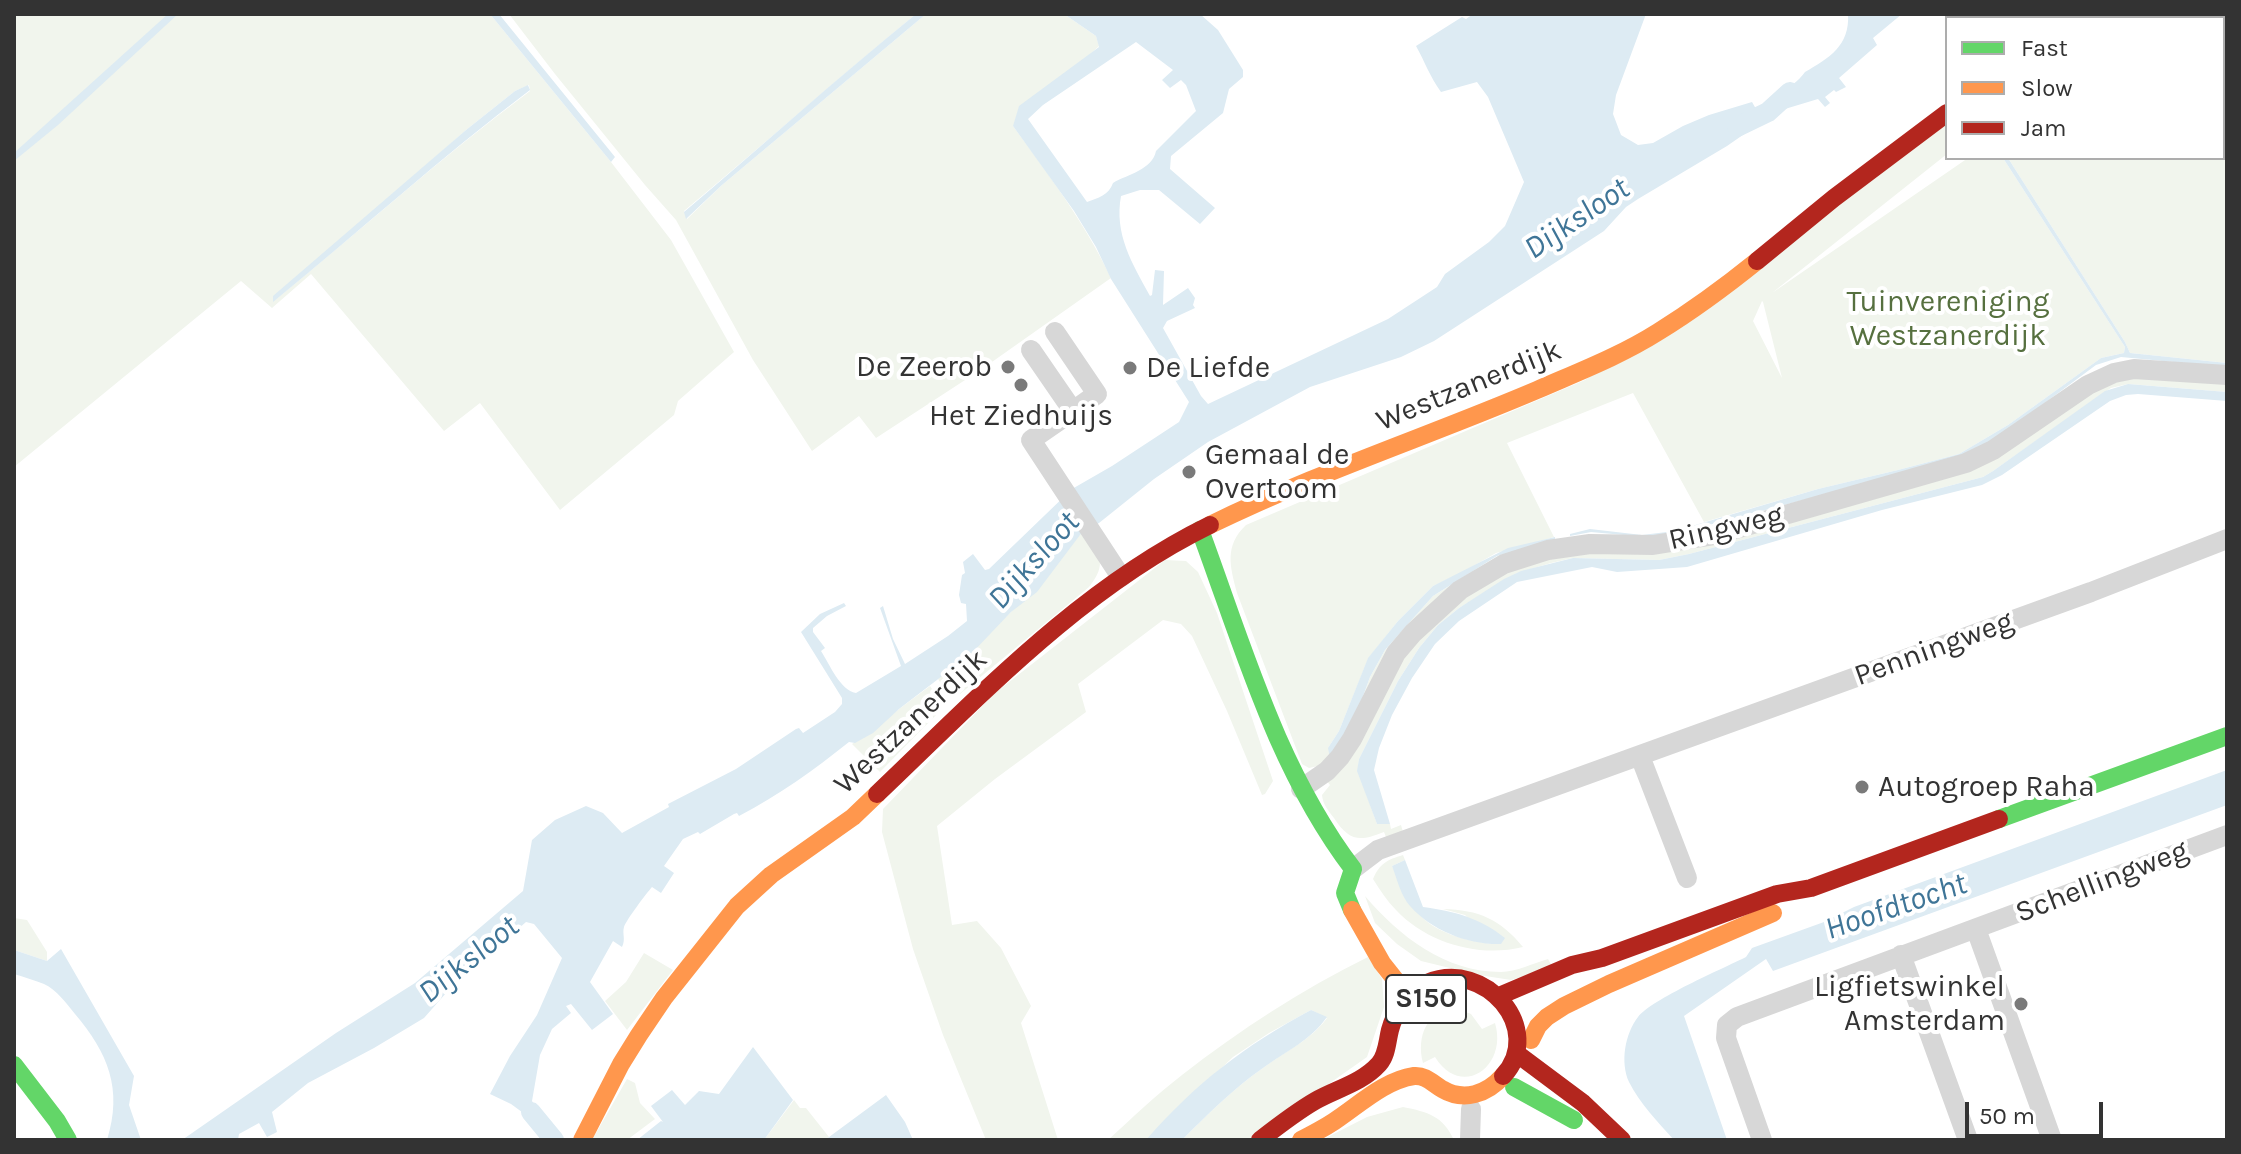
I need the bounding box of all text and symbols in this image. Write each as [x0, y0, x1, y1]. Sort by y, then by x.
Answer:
legend [1945, 16, 2225, 160]
text: Fast [2021, 34, 2068, 62]
text: Slow [2021, 74, 2073, 102]
text: Jam [2021, 114, 2066, 142]
water label: Dijksloot [1517, 170, 1637, 268]
park label: Tuinvereniging Westzanerdijk [1847, 284, 2049, 354]
street label: Westzanerdijk [1371, 333, 1567, 439]
place label: De Zeerob [856, 349, 992, 385]
place label: De Liefde [1146, 350, 1270, 386]
marker: De Zeerob [999, 358, 1017, 376]
marker: De Liefde [1121, 359, 1139, 377]
marker: Het Ziedhuijs [1012, 376, 1030, 394]
place label: Het Ziedhuijs [929, 398, 1113, 434]
place label: Gemaal de Overtoom [1205, 437, 1350, 508]
marker: Gemaal de Overtoom [1180, 463, 1198, 481]
street label: Ringweg [1665, 497, 1787, 559]
water label: Dijksloot [980, 504, 1088, 618]
street label: Penningweg [1850, 604, 2018, 694]
street label: Westzanerdijk [827, 642, 995, 802]
place label: Autogroep Raha [1878, 769, 2095, 805]
marker: Autogroep Raha [1853, 778, 1871, 796]
street label: Schellingweg [2011, 833, 2193, 931]
water label: Hoofdtocht [1820, 865, 1972, 949]
water label: Dijksloot [411, 908, 527, 1012]
place label: Ligfietswinkel Amsterdam [1814, 969, 2005, 1040]
road number: S150 [1386, 975, 1466, 1023]
marker: Ligfietswinkel Amsterdam [2012, 995, 2030, 1013]
scale bar [1969, 1086, 2107, 1136]
text: 50 m [1979, 1102, 2035, 1130]

